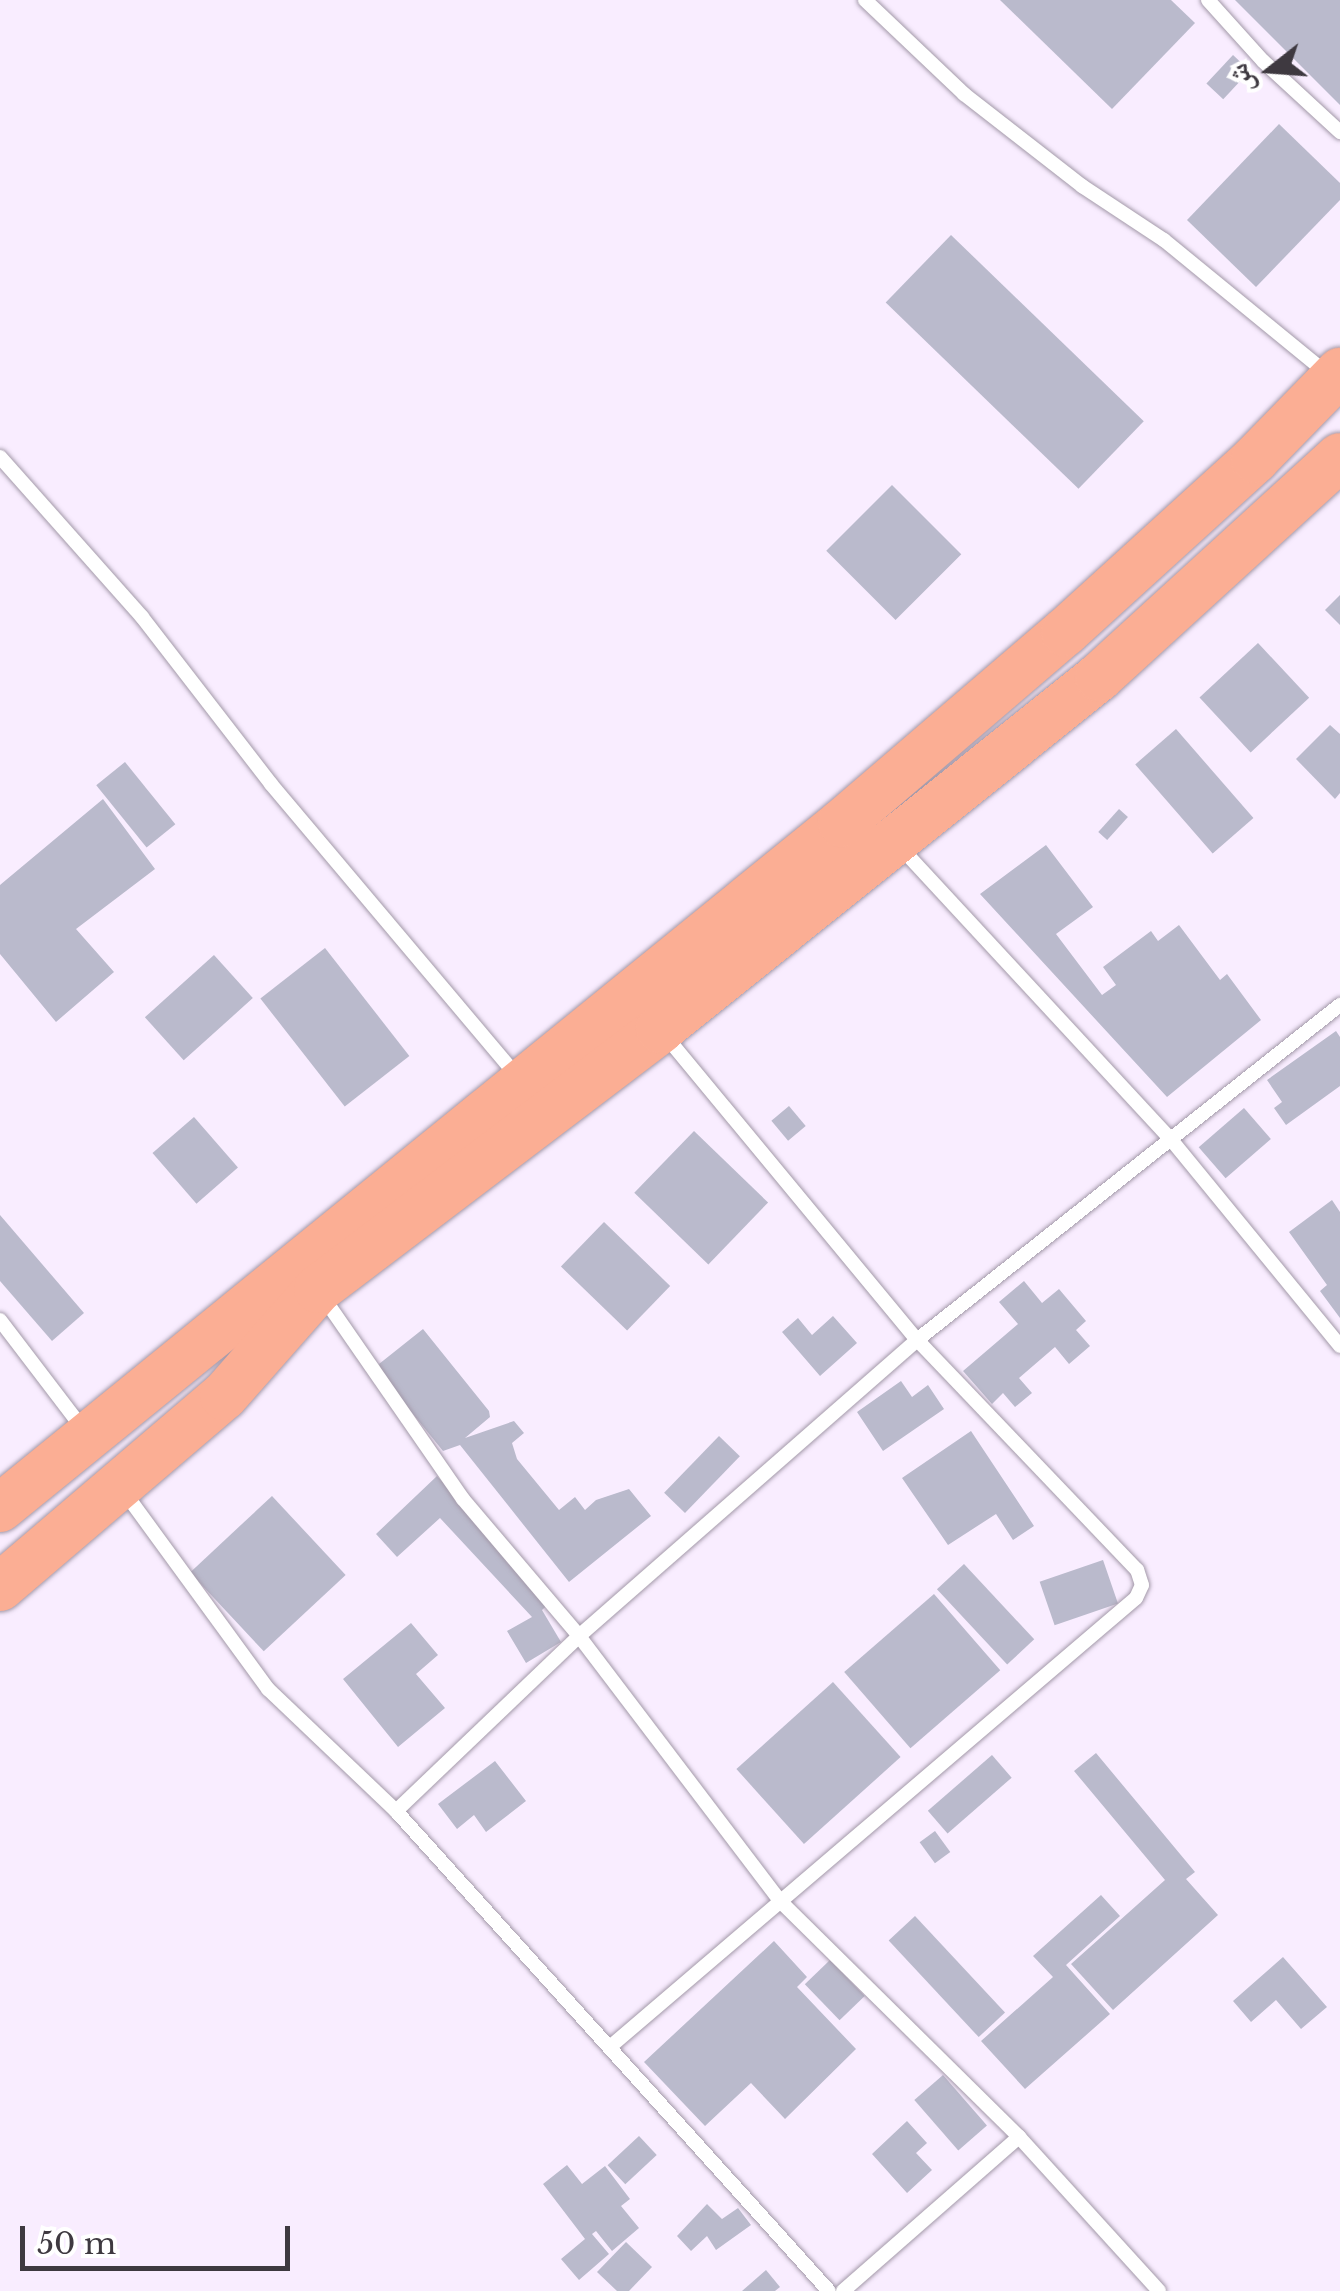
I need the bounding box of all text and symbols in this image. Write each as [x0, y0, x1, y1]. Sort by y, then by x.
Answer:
north arrow [1220, 20, 1320, 120]
text: ش [1220, 60, 1262, 98]
scale bar [25, 2206, 295, 2268]
text: 50 m [37, 2225, 116, 2262]

